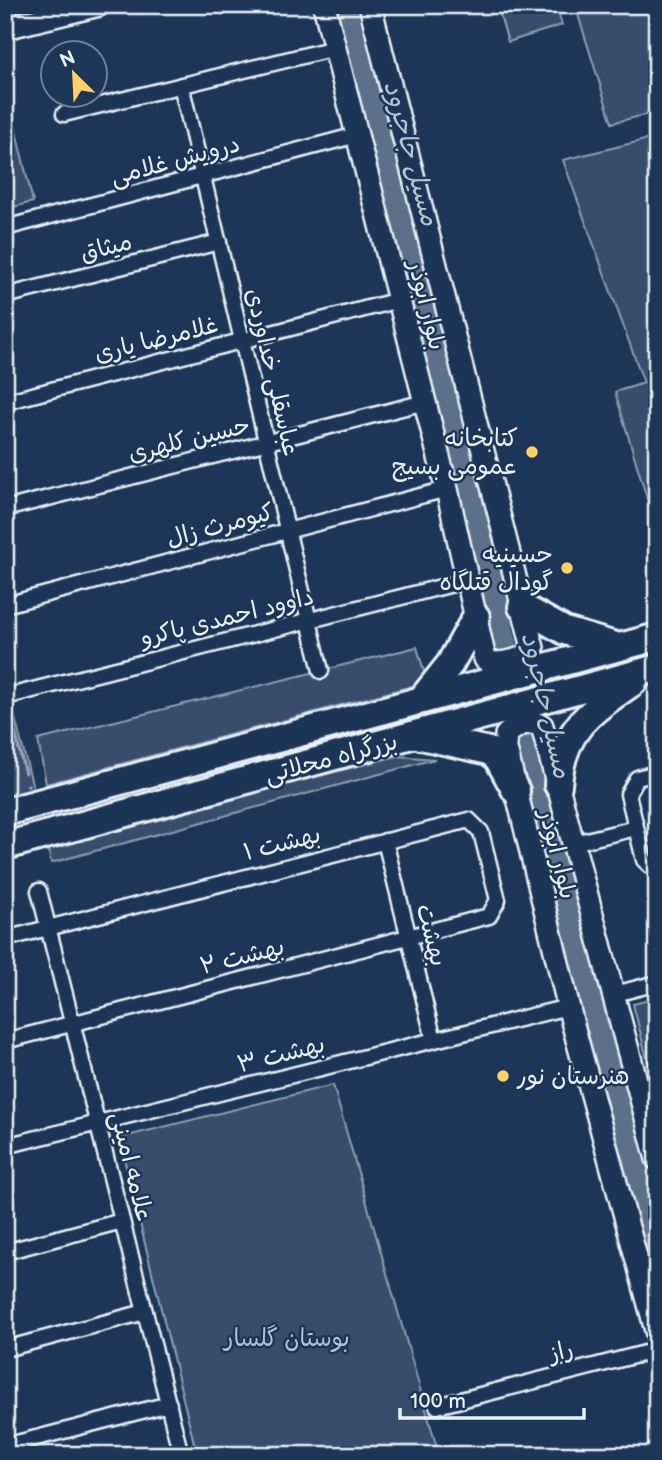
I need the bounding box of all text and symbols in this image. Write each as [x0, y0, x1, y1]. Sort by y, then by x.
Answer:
north arrow [38, 38, 108, 108]
text: N [56, 46, 79, 73]
water label: مسیل جاجرود [376, 77, 445, 230]
street label: درویش غلامی [107, 129, 243, 192]
street label: میثاق [77, 227, 135, 268]
street label: بلوار ابوذر [401, 255, 452, 353]
street label: عباسقلی خداوردی [239, 285, 306, 459]
street label: غلامرضا یاری [91, 310, 221, 369]
street label: حسین کلهری [125, 410, 253, 469]
place label: کتابخانه عمومی بسیج [392, 424, 518, 482]
marker: کتابخانه عمومی بسیج [524, 444, 540, 460]
street label: کیومرث زال [163, 497, 277, 554]
place label: حسینیه گودال قتلگاه [439, 540, 553, 597]
marker: حسینیه گودال قتلگاه [559, 560, 575, 576]
street label: داوود احمدی پاکرو [135, 582, 317, 654]
water label: مسیل جاجرود [514, 629, 578, 782]
street label: بزرگراه محلاتی [262, 727, 401, 790]
street label: بلوار ابوذر [532, 804, 583, 902]
street label: بهشت ۱ [241, 820, 324, 867]
street label: بهشت [410, 901, 453, 969]
street label: بهشت ۲ [197, 932, 287, 981]
street label: بهشت ۳ [234, 1030, 328, 1079]
place label: هنرستان نور [516, 1062, 630, 1091]
marker: هنرستان نور [495, 1068, 511, 1084]
street label: علامه امینی [104, 1109, 159, 1226]
park label: بوستان گلسار [222, 1324, 350, 1353]
street label: راز [544, 1334, 576, 1369]
scale bar [400, 1376, 583, 1420]
text: 100 m [410, 1389, 466, 1414]

